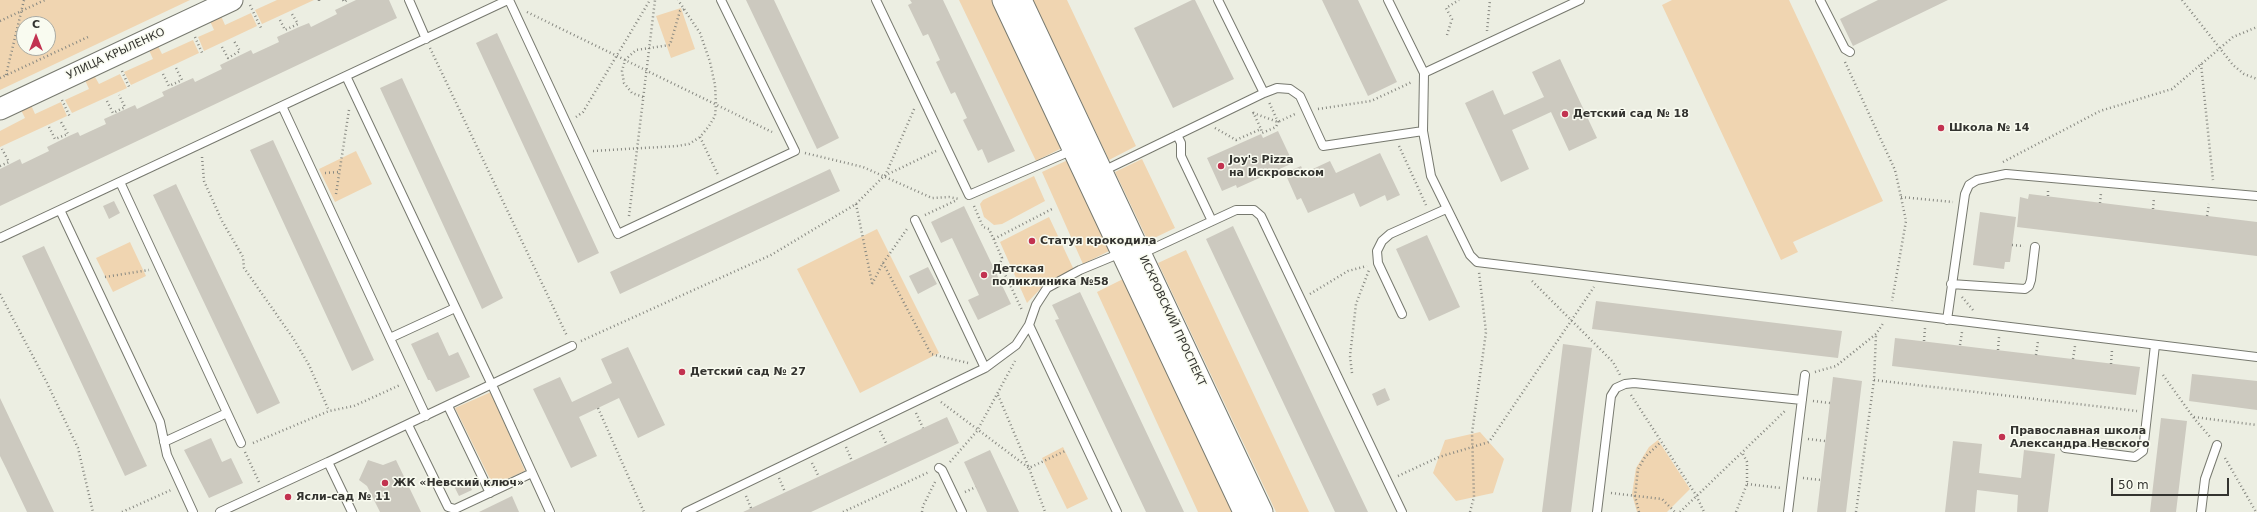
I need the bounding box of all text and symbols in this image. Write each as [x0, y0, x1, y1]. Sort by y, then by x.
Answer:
north arrow [16, 16, 56, 56]
text: С [32, 18, 40, 31]
street label: УЛИЦА КРЫЛЕНКО [65, 25, 167, 83]
place label: Детский сад № 18 [1573, 107, 1689, 121]
marker: Детский сад № 18 [1560, 109, 1570, 119]
place label: Школа № 14 [1949, 121, 2029, 135]
marker: Школа № 14 [1936, 123, 1946, 133]
place label: Joy's Pizza на Искровском [1229, 153, 1324, 179]
marker: Joy's Pizza на Искровском [1216, 161, 1226, 171]
place label: Статуя крокодила [1040, 234, 1156, 248]
marker: Статуя крокодила [1027, 236, 1037, 246]
street label: ИСКРОВСКИЙ ПРОСПЕКТ [1136, 253, 1208, 389]
place label: Детская поликлиника №58 [992, 262, 1109, 288]
marker: Детская поликлиника №58 [979, 270, 989, 280]
place label: Детский сад № 27 [690, 365, 806, 379]
marker: Детский сад № 27 [677, 367, 687, 377]
place label: Православная школа Александра Невского [2010, 424, 2150, 450]
marker: Православная школа Александра Невского [1997, 432, 2007, 442]
scale bar [2113, 470, 2231, 496]
place label: ЖК «Невский ключ» [393, 476, 524, 490]
marker: ЖК «Невский ключ» [380, 478, 390, 488]
text: 50 m [2118, 478, 2149, 492]
place label: Ясли-сад № 11 [296, 490, 390, 504]
marker: Ясли-сад № 11 [283, 492, 293, 502]

